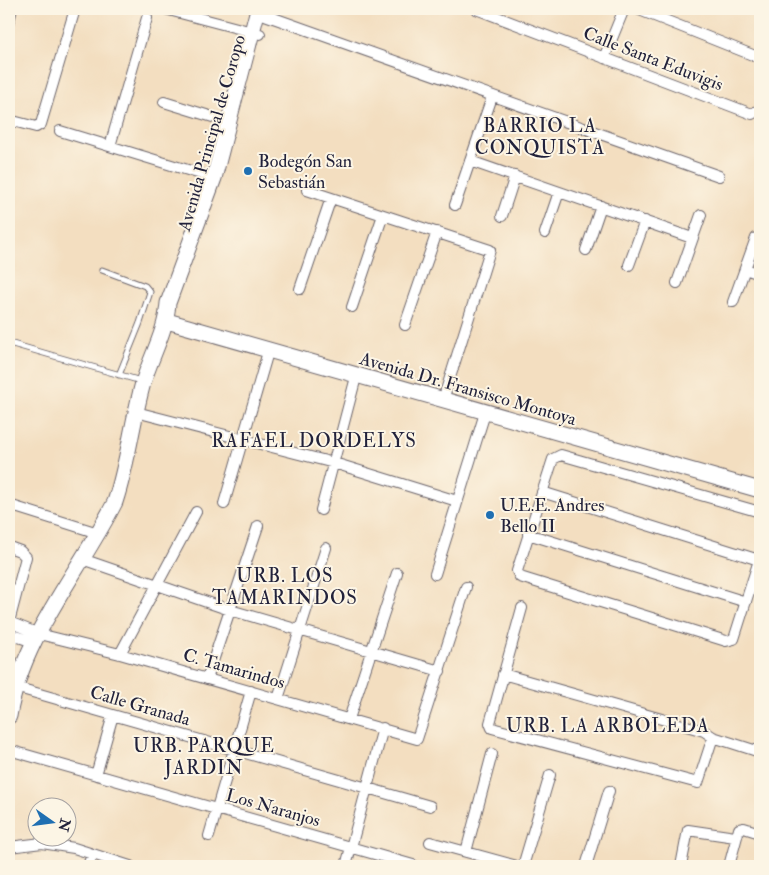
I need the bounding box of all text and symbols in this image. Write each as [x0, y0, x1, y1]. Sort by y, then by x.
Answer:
street label: Calle Santa Eduvigis [580, 22, 726, 96]
street label: Avenida Principal de Coropo [173, 32, 251, 235]
district label: BARRIO LA CONQUISTA [475, 114, 605, 160]
place label: Bodegón San Sebastián [258, 150, 352, 194]
marker: Bodegón San Sebastián [242, 165, 254, 177]
street label: Avenida Dr. Fransisco Montoya [356, 347, 579, 431]
district label: RAFAEL DORDELYS [211, 429, 417, 453]
place label: U.E.E. Andres Bello II [500, 494, 604, 538]
marker: U.E.E. Andres Bello II [484, 509, 496, 521]
district label: URB. LOS TAMARINDOS [212, 564, 358, 610]
street label: C. Tamarindos [180, 643, 288, 695]
street label: Calle Granada [87, 681, 193, 731]
district label: URB. LA ARBOLEDA [506, 714, 710, 738]
district label: URB. PARQUE JARDIN [133, 734, 275, 780]
street label: Los Naranjos [223, 784, 323, 832]
north arrow [28, 798, 78, 848]
text: N [54, 816, 74, 834]

